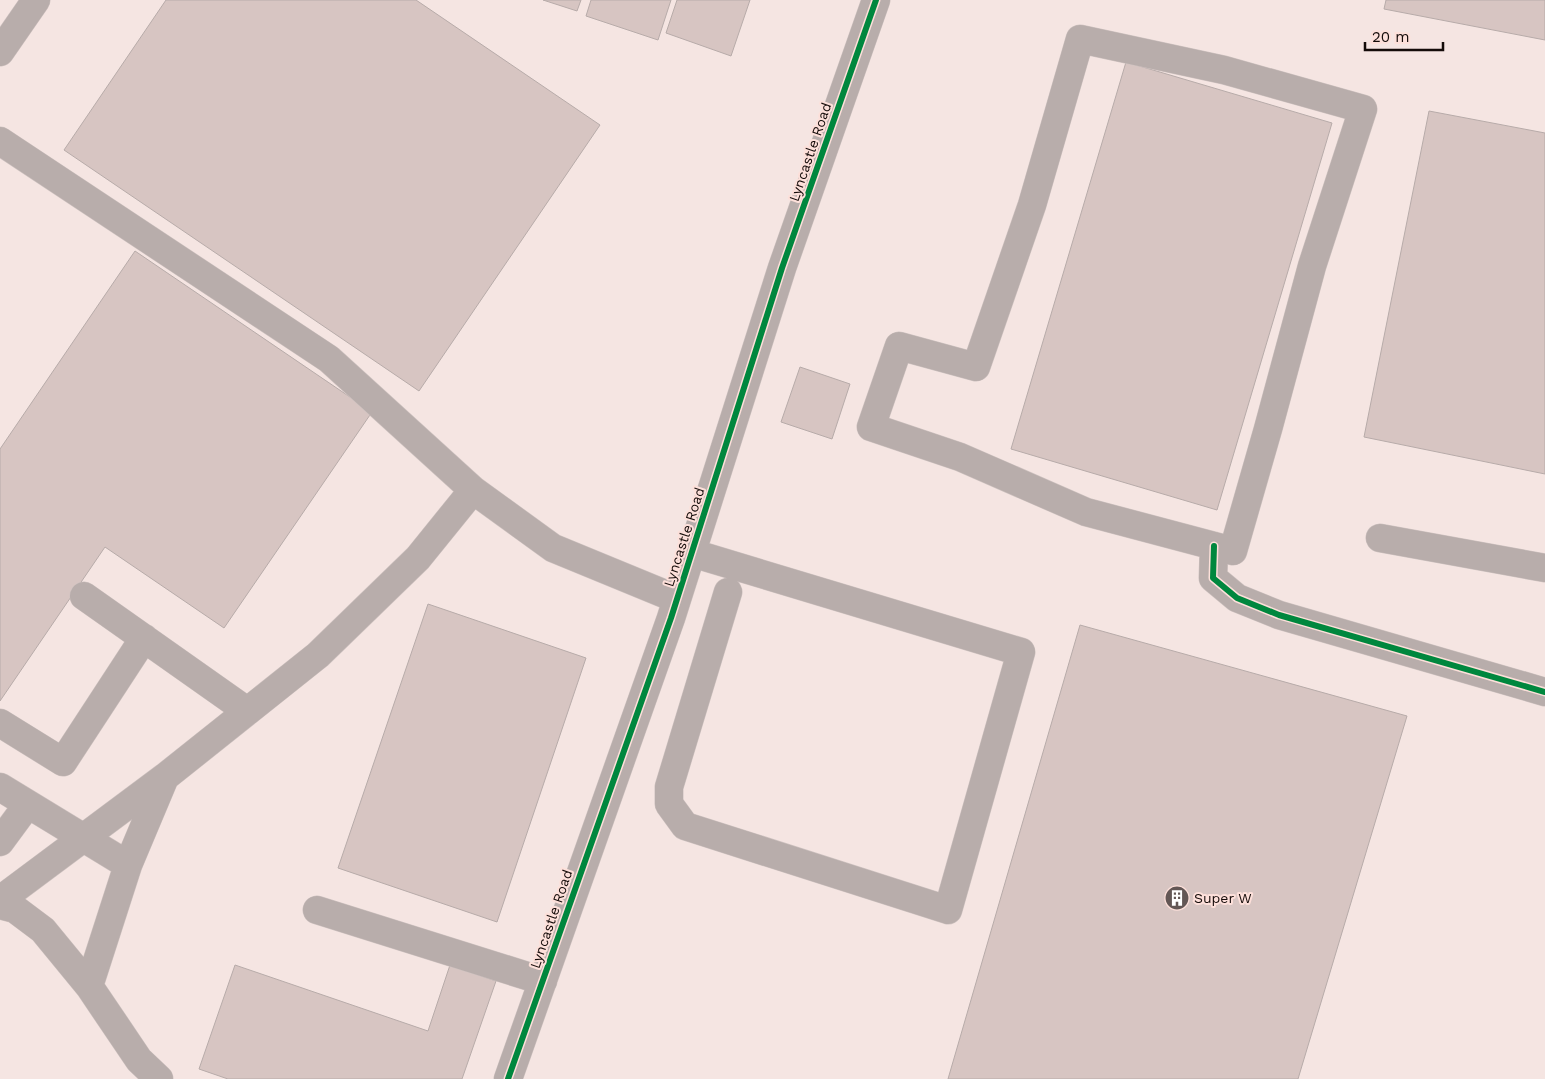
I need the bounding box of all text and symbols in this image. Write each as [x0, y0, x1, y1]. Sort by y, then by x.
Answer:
scale bar [1365, 20, 1442, 52]
text: 20 m [1372, 28, 1410, 46]
street label: Lyncastle Road [786, 101, 834, 203]
street label: Lyncastle Road [660, 485, 708, 589]
street label: Lyncastle Road [527, 868, 575, 970]
building icon: Super W [1164, 885, 1190, 911]
place label: Super W [1194, 890, 1252, 906]

